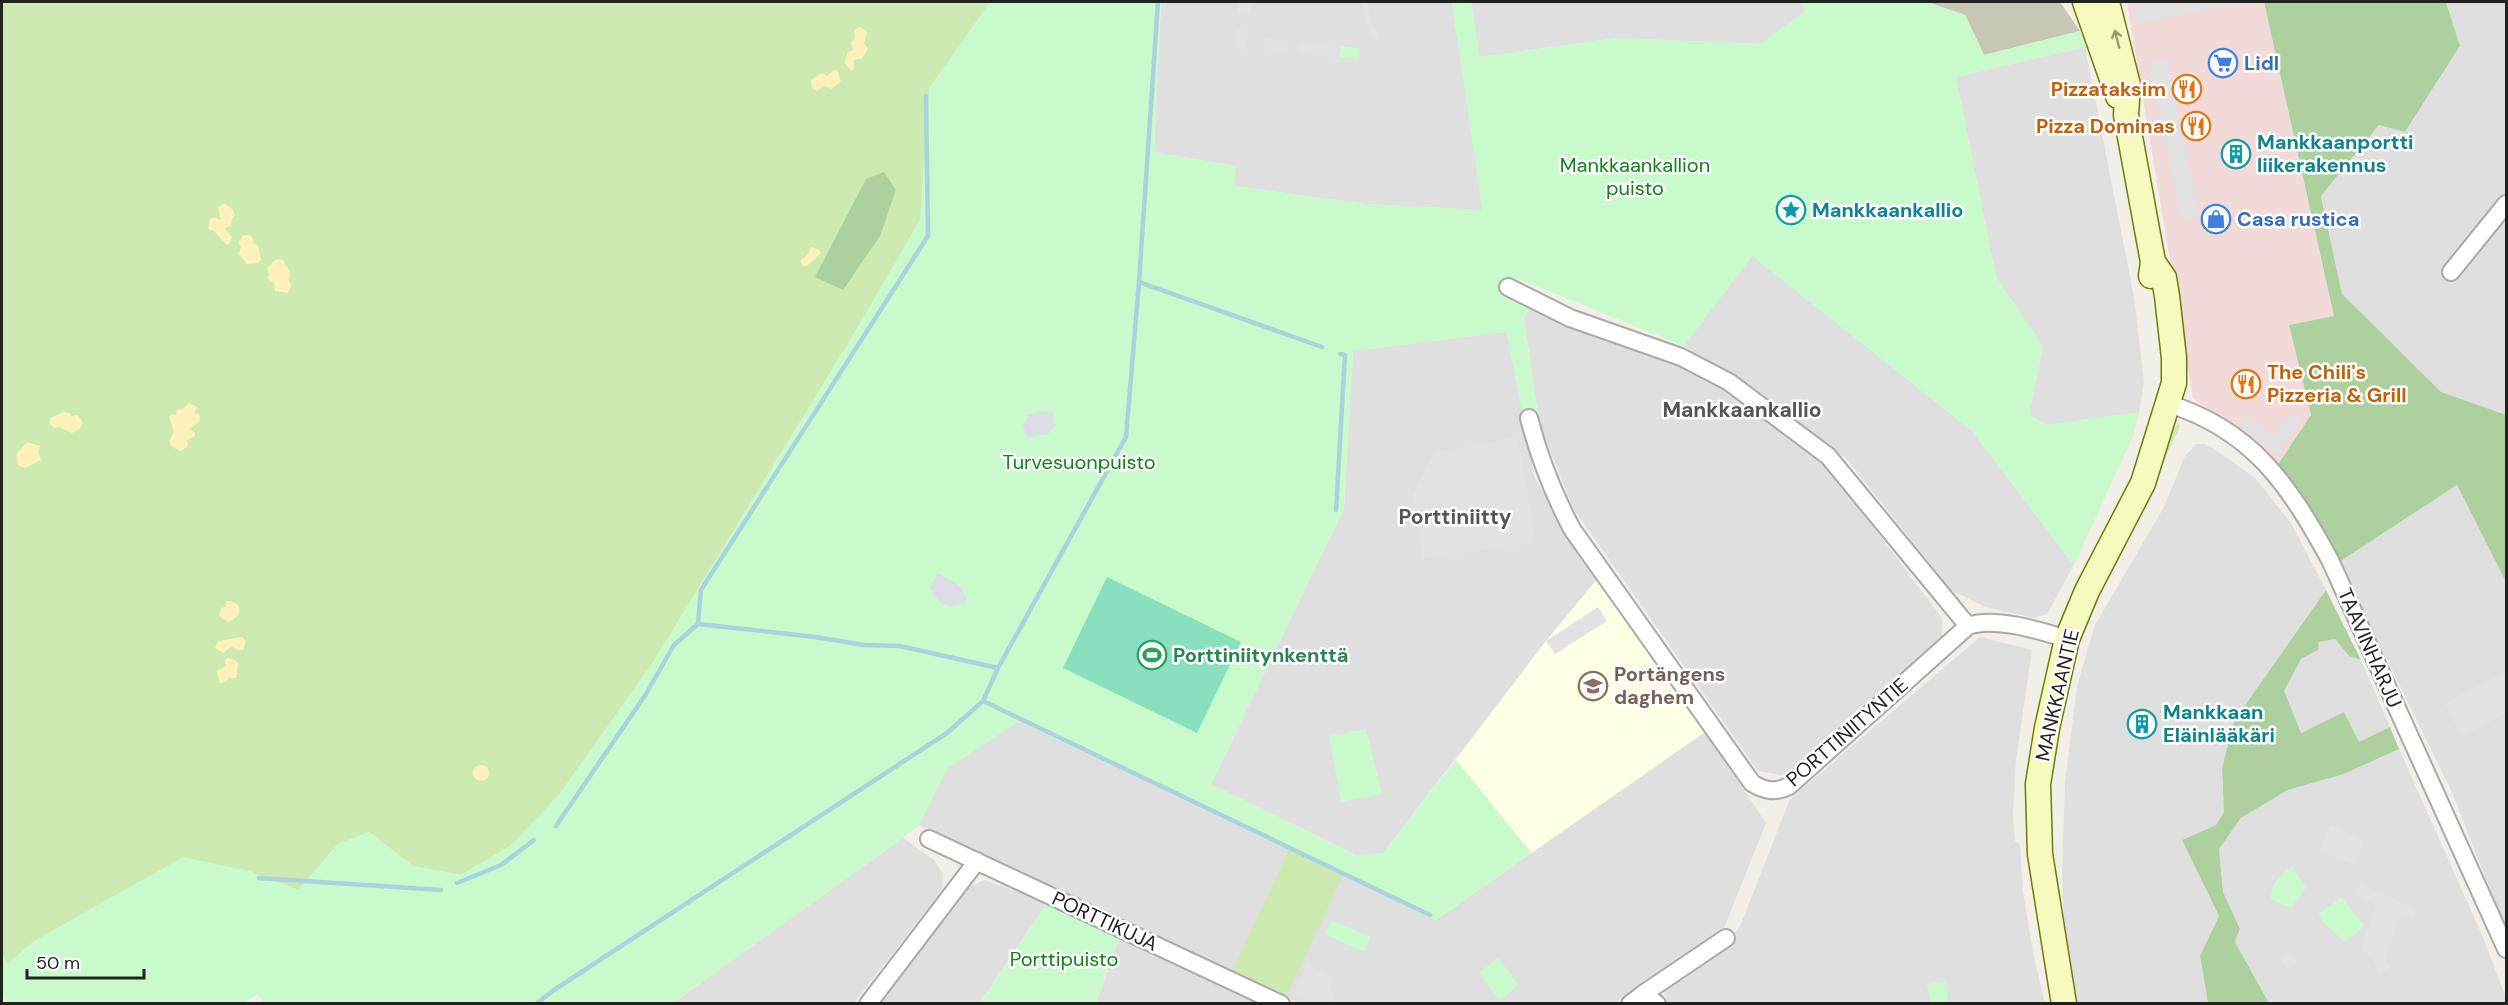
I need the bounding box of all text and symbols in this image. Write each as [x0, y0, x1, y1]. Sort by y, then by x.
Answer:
one-way arrow [2111, 29, 2123, 48]
supermarket icon: Lidl [2207, 47, 2239, 79]
place label: Lidl [2244, 50, 2279, 76]
restaurant icon: Pizzataksim [2171, 73, 2203, 105]
place label: Pizzataksim [2051, 76, 2166, 102]
restaurant icon: Pizza Dominas [2180, 110, 2212, 142]
place label: Pizza Dominas [2036, 113, 2175, 139]
place label: Mankkaanportti liikerakennus [2257, 129, 2414, 178]
building icon: Mankkaanportti liikerakennus [2220, 138, 2252, 170]
park label: Mankkaankallion puisto [1560, 152, 1710, 201]
place icon: Mankkaankallio [1775, 194, 1807, 226]
place label: Mankkaankallio [1812, 197, 1964, 223]
shop icon: Casa rustica [2200, 203, 2232, 235]
place label: Casa rustica [2237, 206, 2359, 232]
place label: The Chili's Pizzeria & Grill [2267, 359, 2407, 408]
restaurant icon: The Chili's Pizzeria & Grill [2230, 368, 2262, 400]
district label: Mankkaankallio [1662, 396, 1822, 424]
park label: Turvesuonpuisto [1002, 449, 1156, 475]
district label: Porttiniitty [1398, 503, 1512, 531]
street label: TAAVINHARJU [2332, 584, 2408, 712]
street label: MANKKAANTIE [2029, 626, 2085, 764]
sports icon: Porttiniitynkenttä [1136, 639, 1168, 671]
place label: Porttiniitynkenttä [1173, 642, 1349, 668]
place label: Portängens daghem [1614, 661, 1725, 710]
school or university icon: Portängens daghem [1577, 670, 1609, 702]
street label: PORTTINIITYNTIE [1781, 672, 1913, 792]
place label: Mankkaan Eläinlääkäri [2163, 699, 2275, 748]
building icon: Mankkaan Eläinlääkäri [2126, 708, 2158, 740]
street label: PORTTIKUJA [1048, 885, 1162, 957]
scale bar [27, 942, 144, 980]
park label: Porttipuisto [1010, 946, 1118, 972]
text: 50 m [36, 951, 80, 975]

